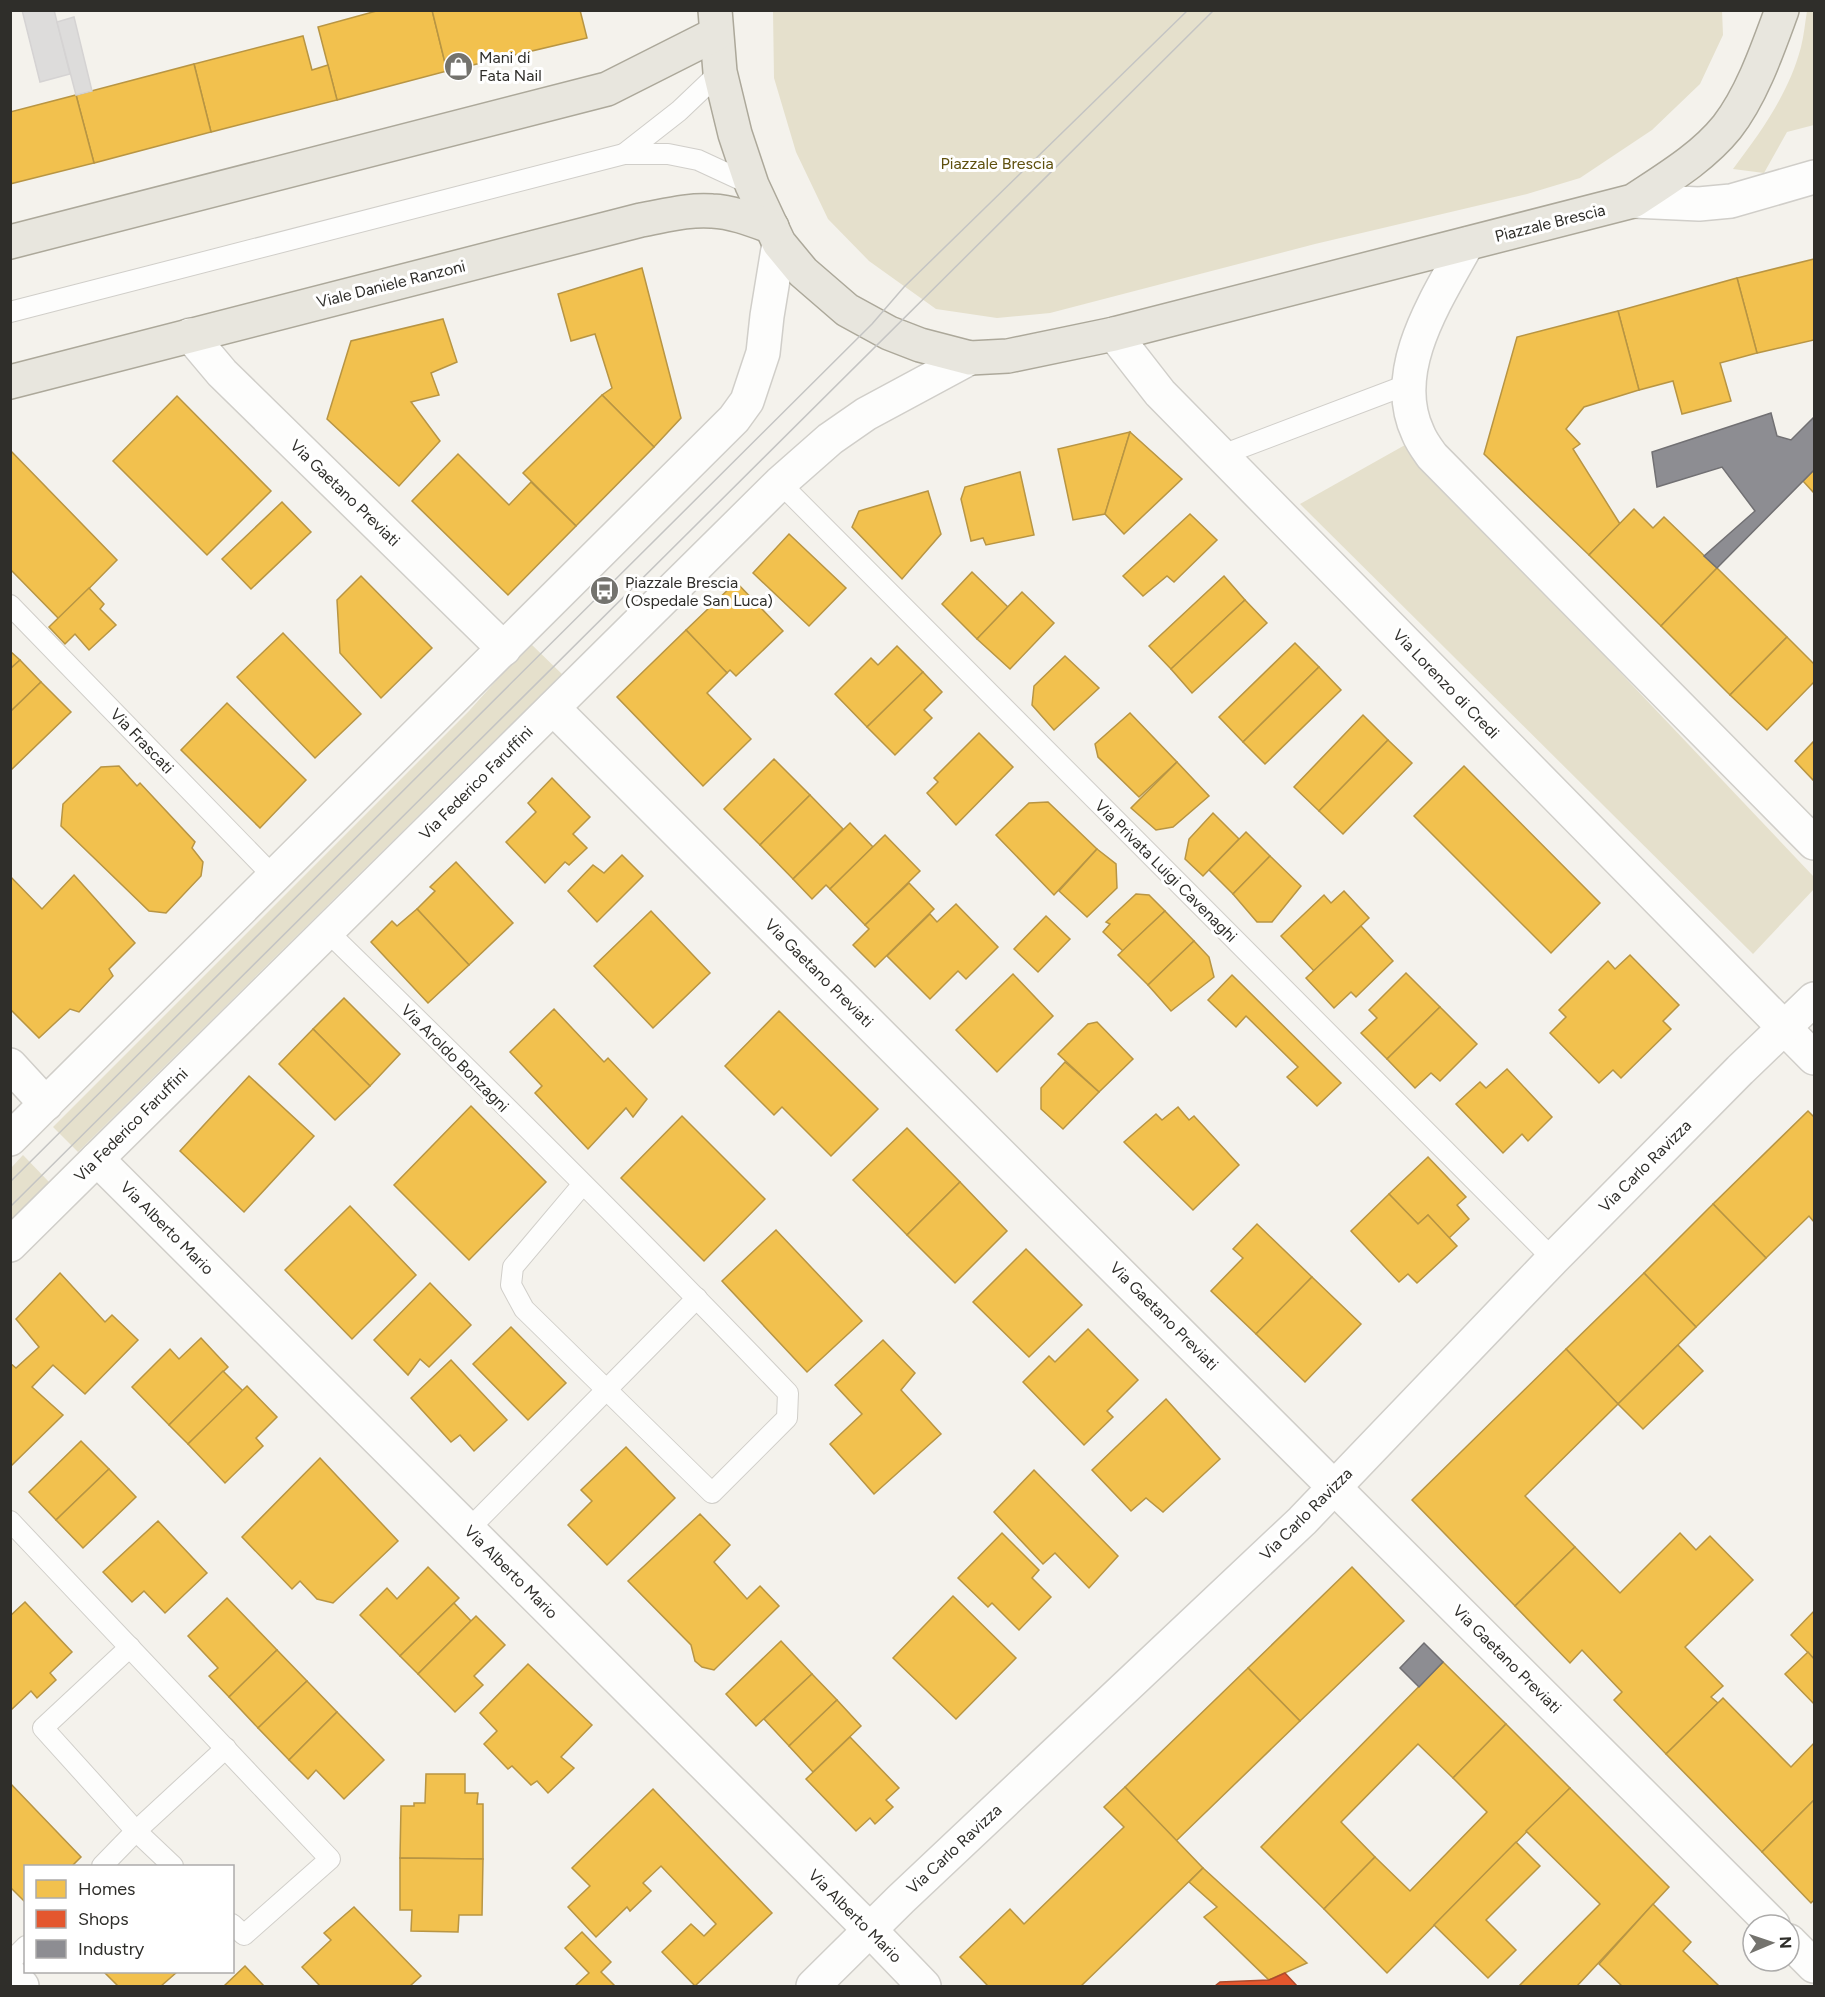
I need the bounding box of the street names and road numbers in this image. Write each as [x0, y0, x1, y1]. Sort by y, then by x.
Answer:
street label: Piazzale Brescia [1493, 200, 1607, 246]
street label: Viale Daniele Ranzoni [315, 256, 467, 312]
street label: Via Gaetano Previati [286, 436, 404, 550]
street label: Via Lorenzo di Credi [1389, 625, 1503, 743]
street label: Via Frascati [106, 705, 178, 777]
street label: Via Federico Faruffini [415, 722, 537, 844]
street label: Via Privata Luigi Cavenaghi [1091, 796, 1241, 946]
street label: Via Gaetano Previati [761, 915, 877, 1031]
street label: Via Aroldo Bonzagni [397, 1000, 513, 1116]
street label: Via Federico Faruffini [70, 1064, 192, 1186]
street label: Via Carlo Ravizza [1595, 1116, 1695, 1216]
street label: Via Alberto Mario [116, 1177, 218, 1279]
street label: Via Gaetano Previati [1106, 1258, 1222, 1374]
street label: Via Carlo Ravizza [1256, 1464, 1356, 1564]
street label: Via Alberto Mario [460, 1521, 562, 1623]
street label: Via Gaetano Previati [1449, 1601, 1565, 1717]
street label: Via Carlo Ravizza [903, 1800, 1005, 1898]
street label: Via Alberto Mario [804, 1865, 906, 1967]

